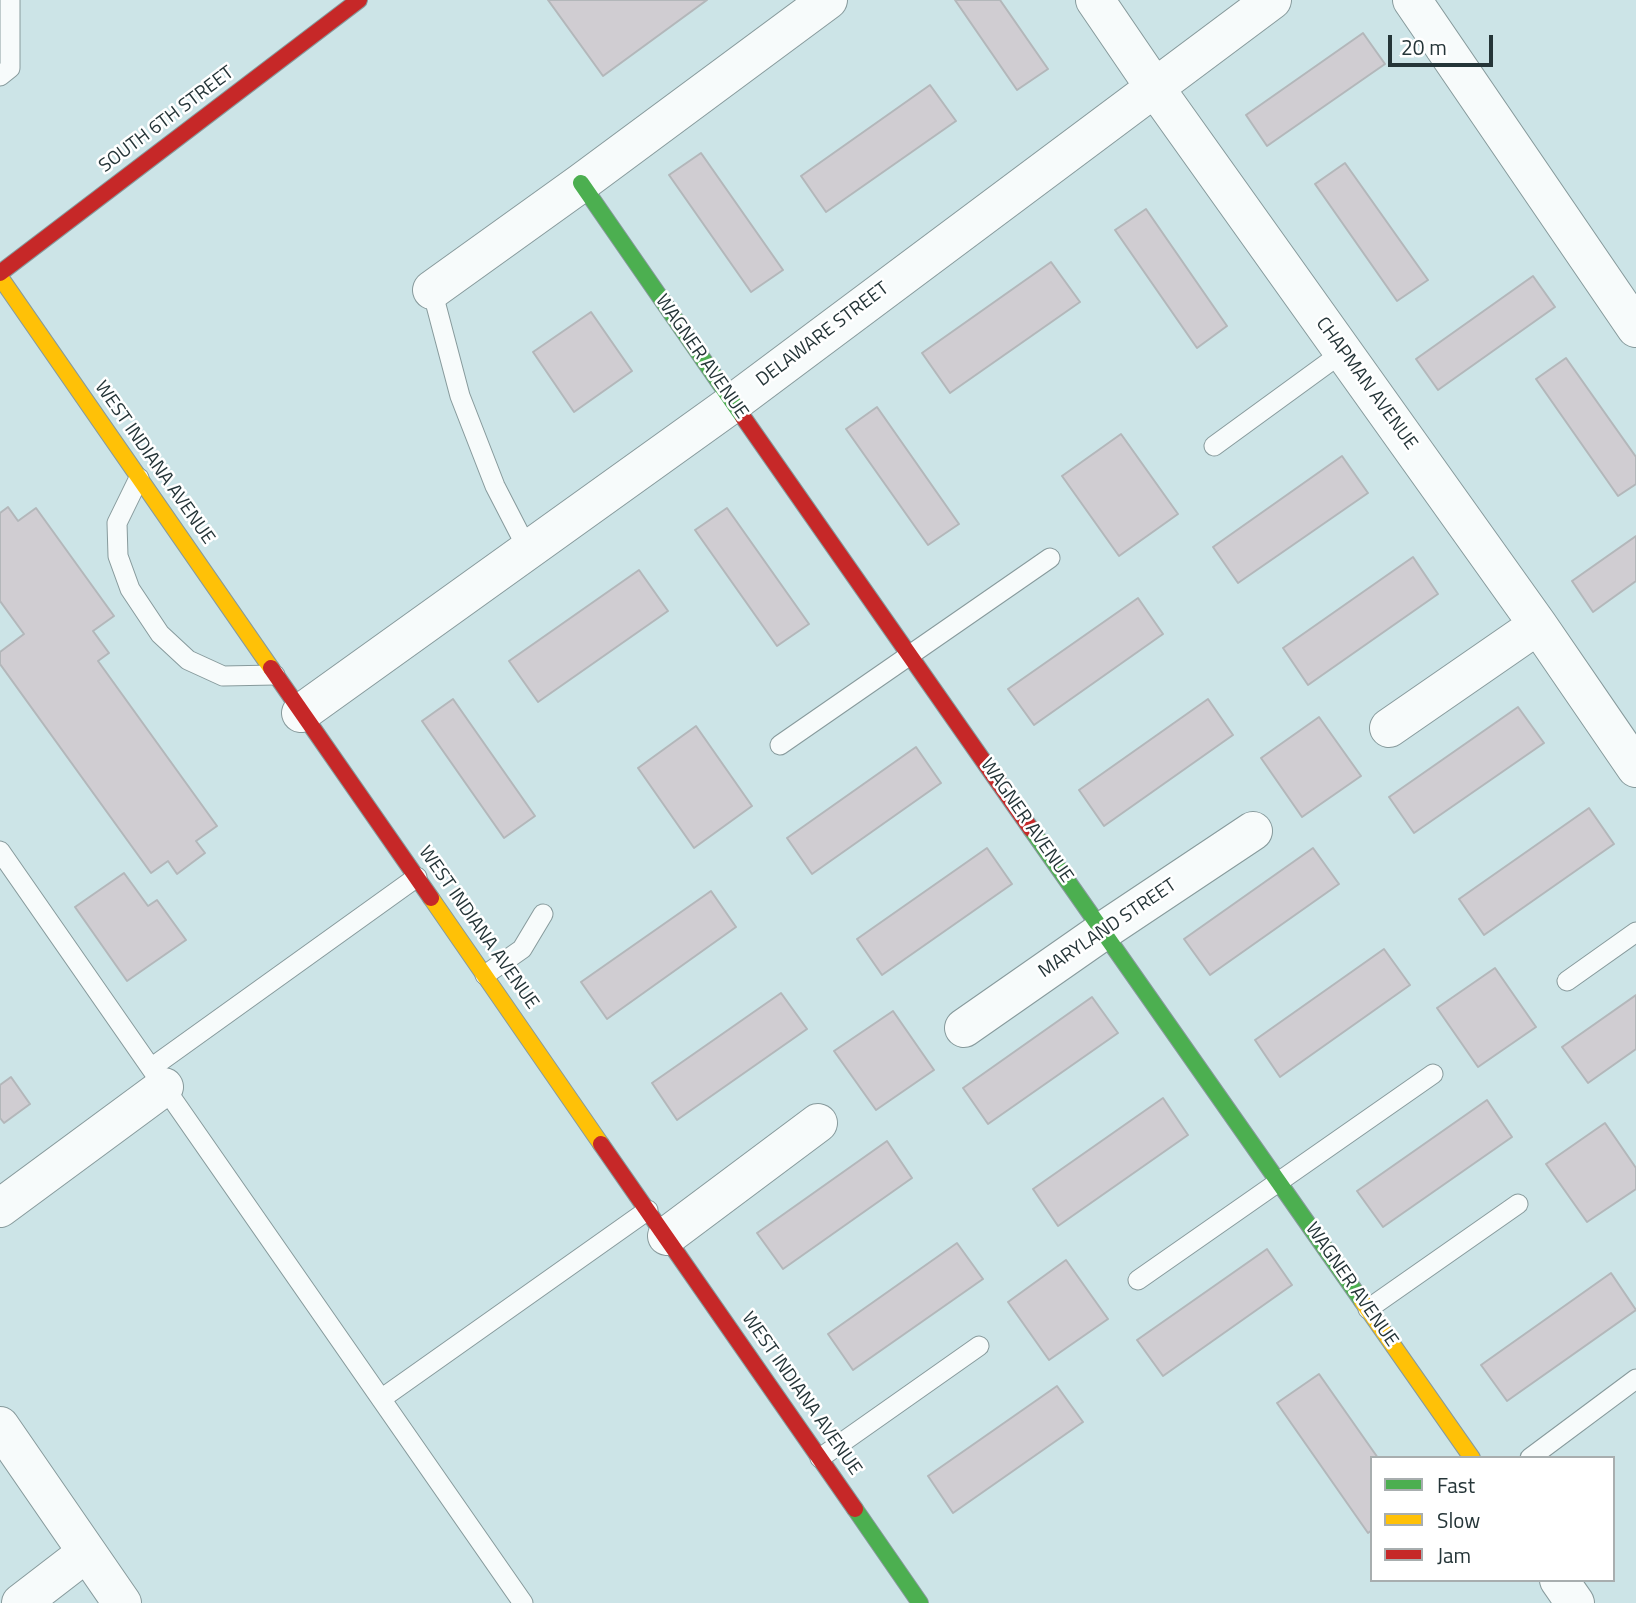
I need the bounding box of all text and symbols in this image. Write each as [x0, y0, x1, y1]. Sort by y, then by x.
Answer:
scale bar [1391, 21, 1496, 65]
text: 20 m [1401, 31, 1447, 63]
street label: SOUTH 6TH STREET [95, 62, 239, 178]
street label: DELAWARE STREET [752, 278, 894, 392]
street label: WAGNER AVENUE [650, 291, 752, 423]
street label: CHAPMAN AVENUE [1310, 313, 1422, 455]
street label: WEST INDIANA AVENUE [89, 377, 219, 549]
street label: WAGNER AVENUE [975, 755, 1077, 887]
street label: WEST INDIANA AVENUE [413, 842, 543, 1014]
street label: MARYLAND STREET [1035, 874, 1181, 984]
street label: WAGNER AVENUE [1300, 1219, 1402, 1351]
street label: WEST INDIANA AVENUE [736, 1308, 866, 1480]
legend [1370, 1456, 1615, 1582]
text: Fast [1437, 1469, 1475, 1501]
text: Slow [1437, 1504, 1480, 1536]
text: Jam [1437, 1539, 1471, 1571]

